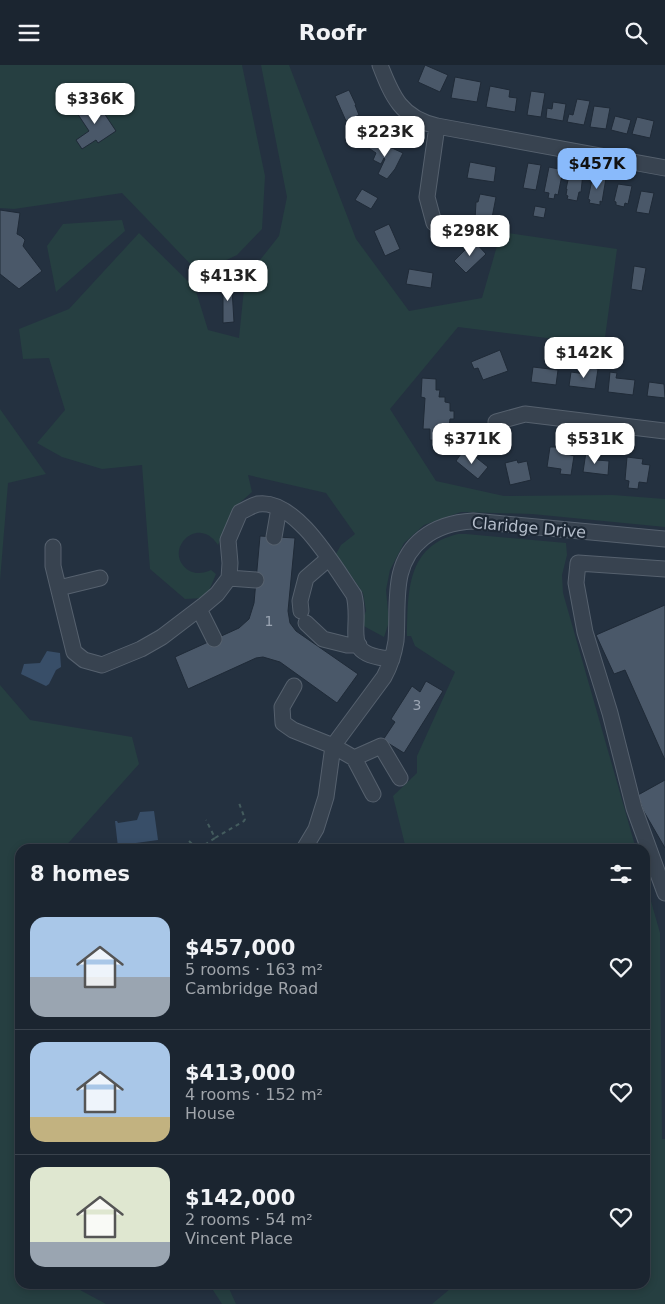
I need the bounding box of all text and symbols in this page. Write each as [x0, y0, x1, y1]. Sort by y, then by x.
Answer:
icon: menu [15, 19, 43, 47]
icon: search [622, 19, 650, 47]
text: Roofr [299, 20, 366, 45]
pin: $336K [60, 83, 130, 125]
text: $336K [67, 89, 123, 108]
pin: $223K [350, 116, 420, 158]
text: $223K [357, 122, 413, 141]
pin: $457K [562, 147, 632, 190]
text: $457K [569, 154, 625, 173]
pin: $298K [435, 215, 505, 257]
text: $298K [442, 221, 498, 240]
pin: $413K [193, 259, 263, 302]
text: $413K [200, 266, 256, 285]
pin: $142K [549, 337, 619, 379]
text: $142K [556, 343, 612, 362]
pin: $371K [437, 423, 507, 465]
pin: $531K [560, 423, 630, 465]
text: $371K [444, 429, 500, 448]
text: $531K [567, 429, 623, 448]
street label: Claridge Drive [471, 513, 587, 542]
house number: 1 [265, 613, 273, 629]
house number: 3 [413, 697, 421, 713]
icon: filters [607, 860, 635, 888]
text: 8 homes [30, 862, 130, 886]
text: $457,000 [185, 936, 295, 960]
icon: home [70, 937, 130, 997]
icon: heart [607, 953, 635, 981]
text: 5 rooms · 163 m² [185, 960, 323, 979]
text: Cambridge Road [185, 979, 318, 998]
text: $413,000 [185, 1061, 295, 1085]
icon: home [70, 1062, 130, 1122]
icon: heart [607, 1078, 635, 1106]
text: 4 rooms · 152 m² [185, 1085, 323, 1104]
text: House [185, 1104, 235, 1123]
text: $142,000 [185, 1186, 295, 1210]
icon: home [70, 1187, 130, 1247]
icon: heart [607, 1203, 635, 1231]
text: 2 rooms · 54 m² [185, 1210, 313, 1229]
text: Vincent Place [185, 1229, 293, 1248]

